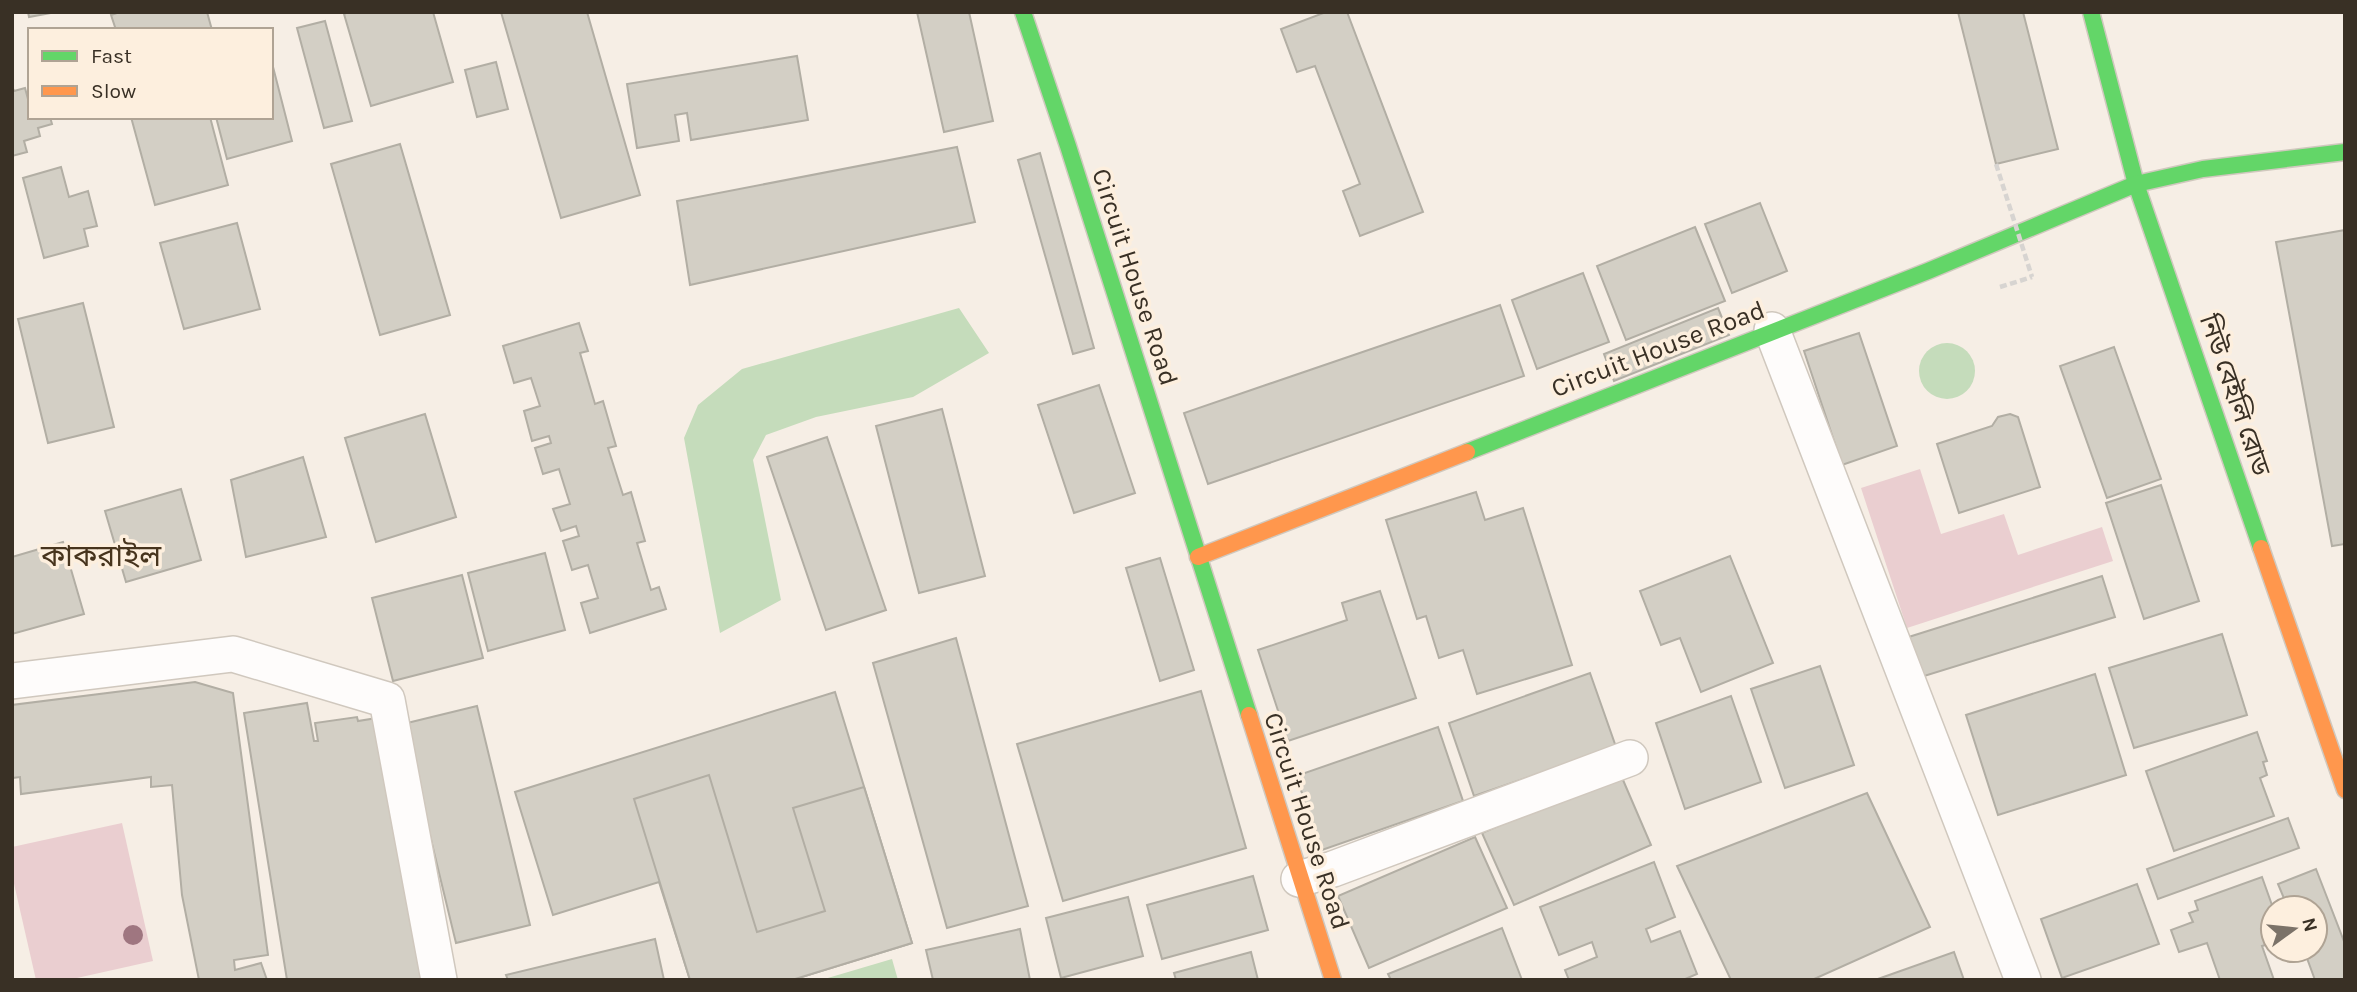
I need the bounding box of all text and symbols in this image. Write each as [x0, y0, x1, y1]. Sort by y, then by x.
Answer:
legend [28, 28, 273, 119]
text: Fast [91, 44, 132, 68]
text: Slow [91, 79, 136, 103]
street label: Circuit House Road [1085, 165, 1185, 389]
street label: Circuit House Road [1547, 294, 1769, 404]
street label: নিউ বেইলি রোড [2193, 309, 2277, 480]
district label: কাকরাইল [40, 538, 162, 574]
street label: Circuit House Road [1257, 709, 1357, 933]
north arrow [2259, 894, 2329, 964]
text: N [2297, 915, 2322, 934]

